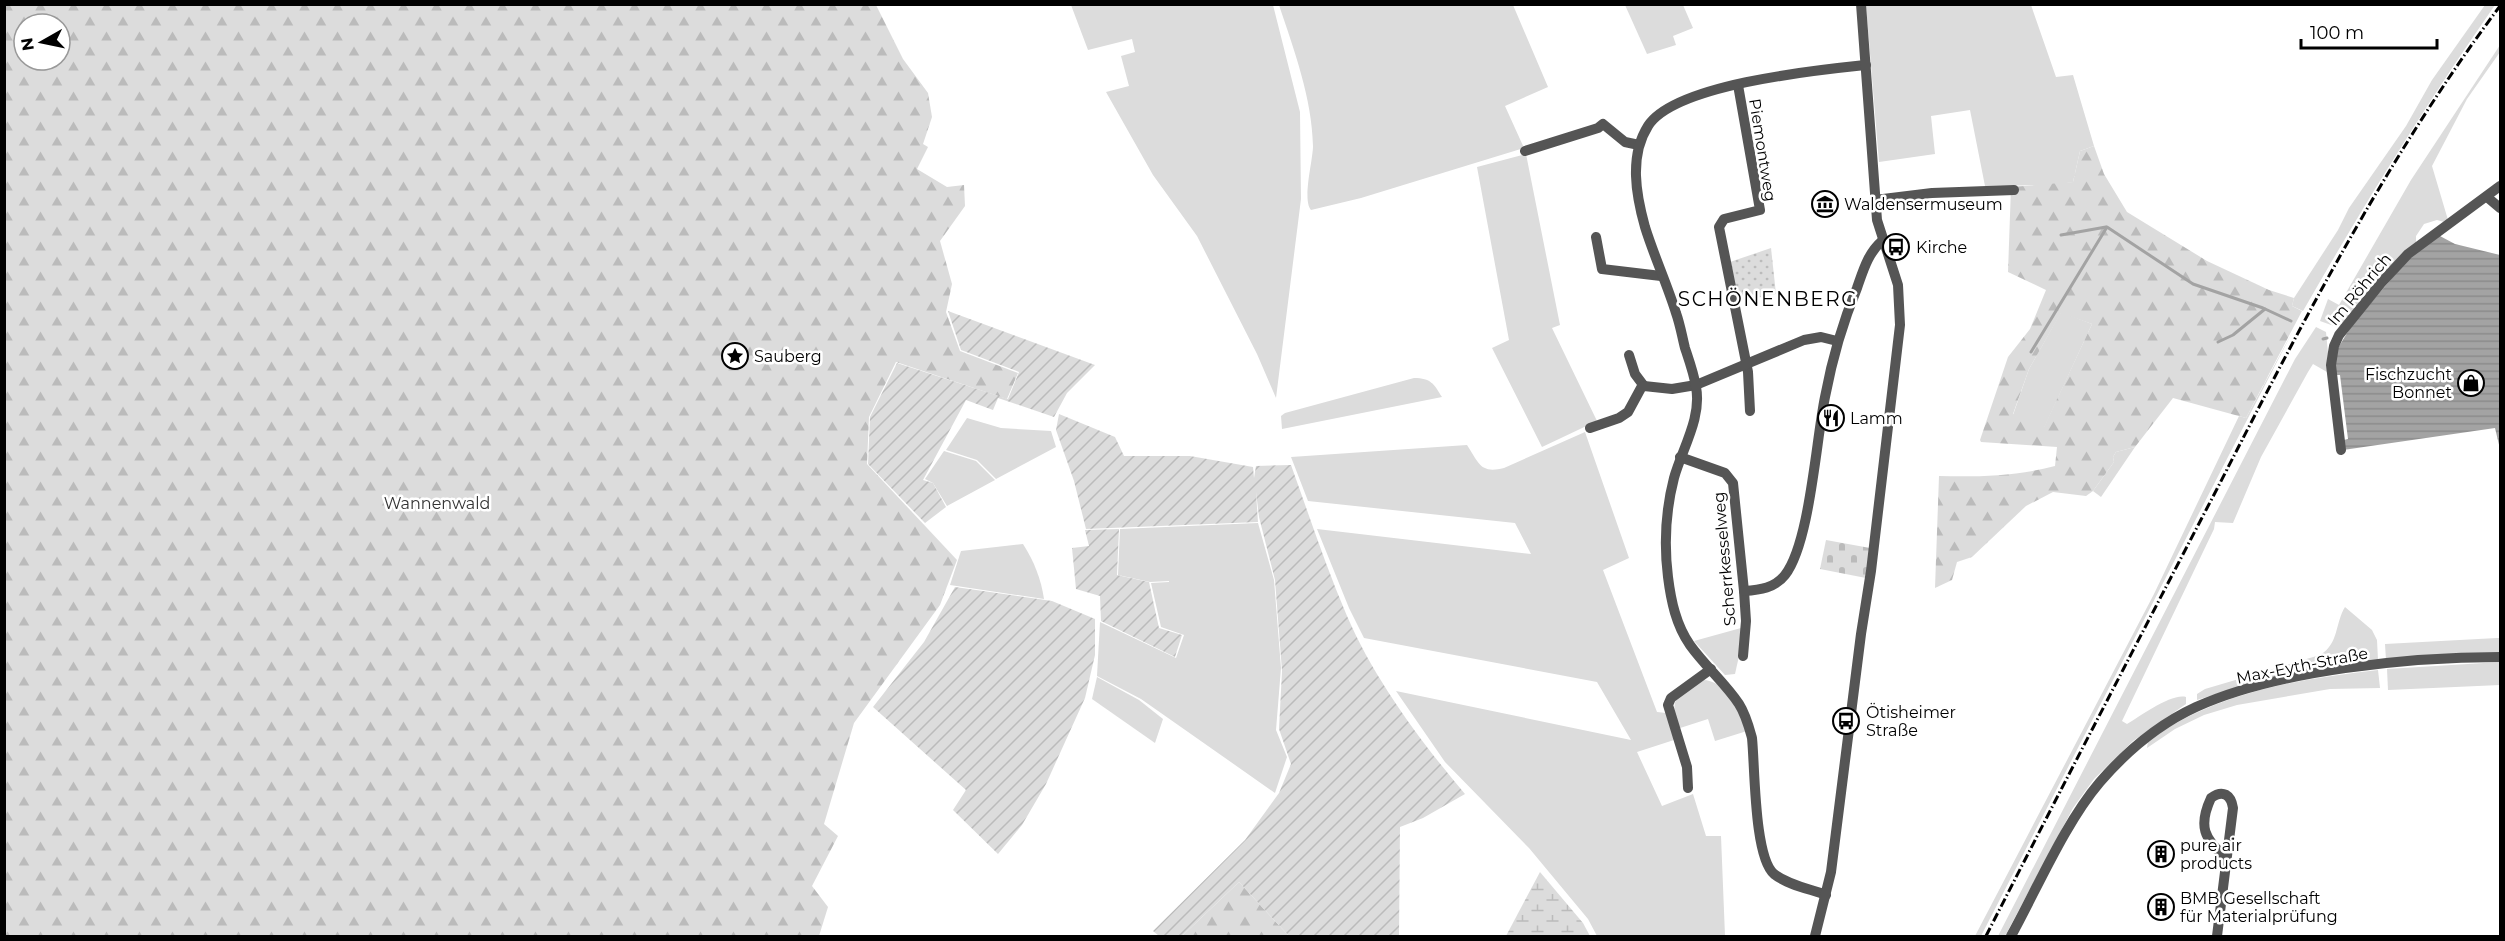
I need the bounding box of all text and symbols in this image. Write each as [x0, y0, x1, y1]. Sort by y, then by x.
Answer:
north arrow [12, 12, 72, 72]
scale bar [2301, 12, 2438, 50]
text: 100 m [2310, 22, 2364, 44]
text: N [17, 36, 38, 52]
street label: Piemontweg [1745, 97, 1780, 203]
museum icon: Waldensermuseum [1810, 189, 1840, 219]
place label: Waldensermuseum [1844, 195, 2003, 214]
bus stop icon: Kirche [1881, 232, 1911, 262]
place label: Kirche [1916, 238, 1967, 257]
street label: Im Röhrich [2324, 249, 2395, 329]
district label: SCHÖNENBERG [1678, 287, 1858, 311]
place icon: Sauberg [720, 341, 750, 371]
place label: Sauberg [754, 347, 822, 366]
place label: Fischzucht Bonnet [2365, 365, 2453, 402]
shop icon: Fischzucht Bonnet [2456, 368, 2486, 398]
restaurant icon: Lamm [1816, 403, 1846, 433]
place label: Lamm [1850, 409, 1903, 428]
street label: Scherrkesselweg [1709, 491, 1740, 627]
park label: Wannenwald [384, 494, 490, 513]
street label: Max-Eyth-Straße [2235, 643, 2369, 688]
place label: Ötisheimer Straße [1866, 702, 1956, 740]
bus stop icon: Ötisheimer Straße [1831, 706, 1861, 736]
place label: pure air products [2180, 836, 2252, 873]
building icon: pure air products [2146, 839, 2176, 869]
place label: BMB Gesellschaft für Materialprüfung [2180, 889, 2338, 926]
building icon: BMB Gesellschaft für Materialprüfung [2146, 892, 2176, 922]

